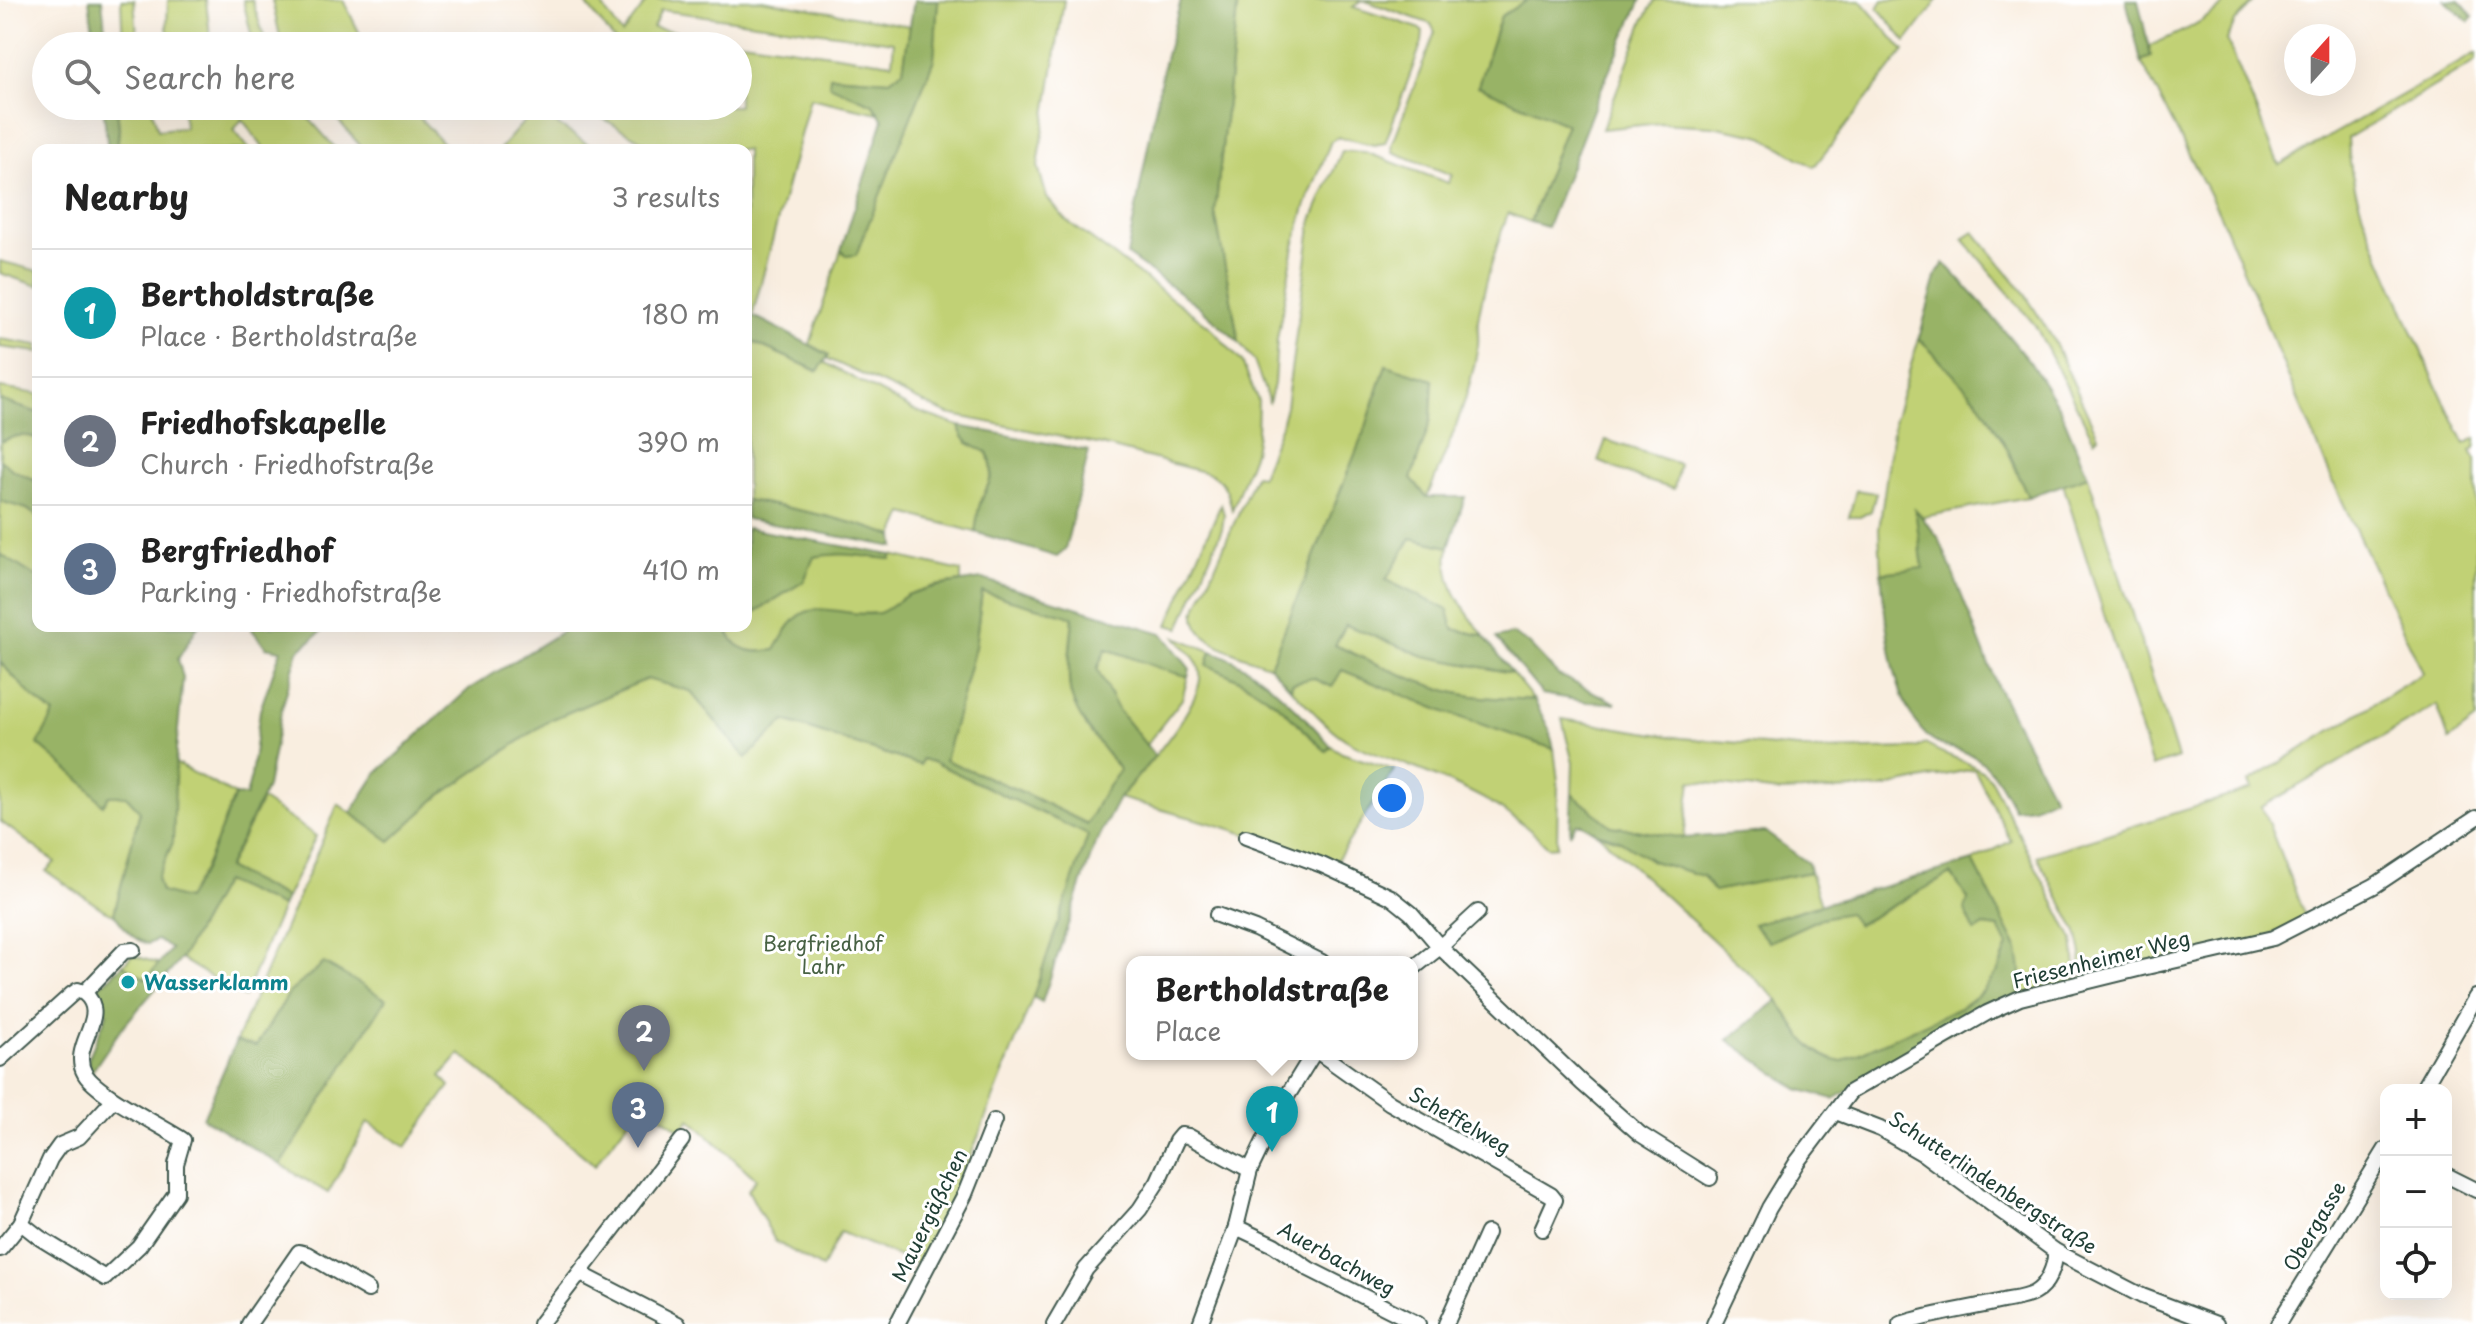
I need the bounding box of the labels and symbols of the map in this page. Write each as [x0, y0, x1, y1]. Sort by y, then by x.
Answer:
north arrow [2284, 24, 2356, 96]
your location [1372, 778, 1412, 818]
street label: Friesenheimer Weg [2009, 922, 2193, 996]
park label: Bergfriedhof Lahr [763, 928, 884, 981]
place label: Wasserklamm [144, 967, 289, 997]
marker: Wasserklamm [119, 973, 137, 991]
pin: 2 [618, 1005, 670, 1071]
street label: Scheffelweg [1403, 1079, 1517, 1161]
pin: 3 [612, 1082, 664, 1148]
pin: 1 [1246, 1086, 1298, 1152]
street label: Schutterlindenbergstraße [1883, 1103, 2103, 1261]
street label: Mauergäßchen [884, 1143, 974, 1287]
street label: Obergasse [2275, 1175, 2353, 1277]
street label: Auerbachweg [1273, 1213, 1401, 1303]

